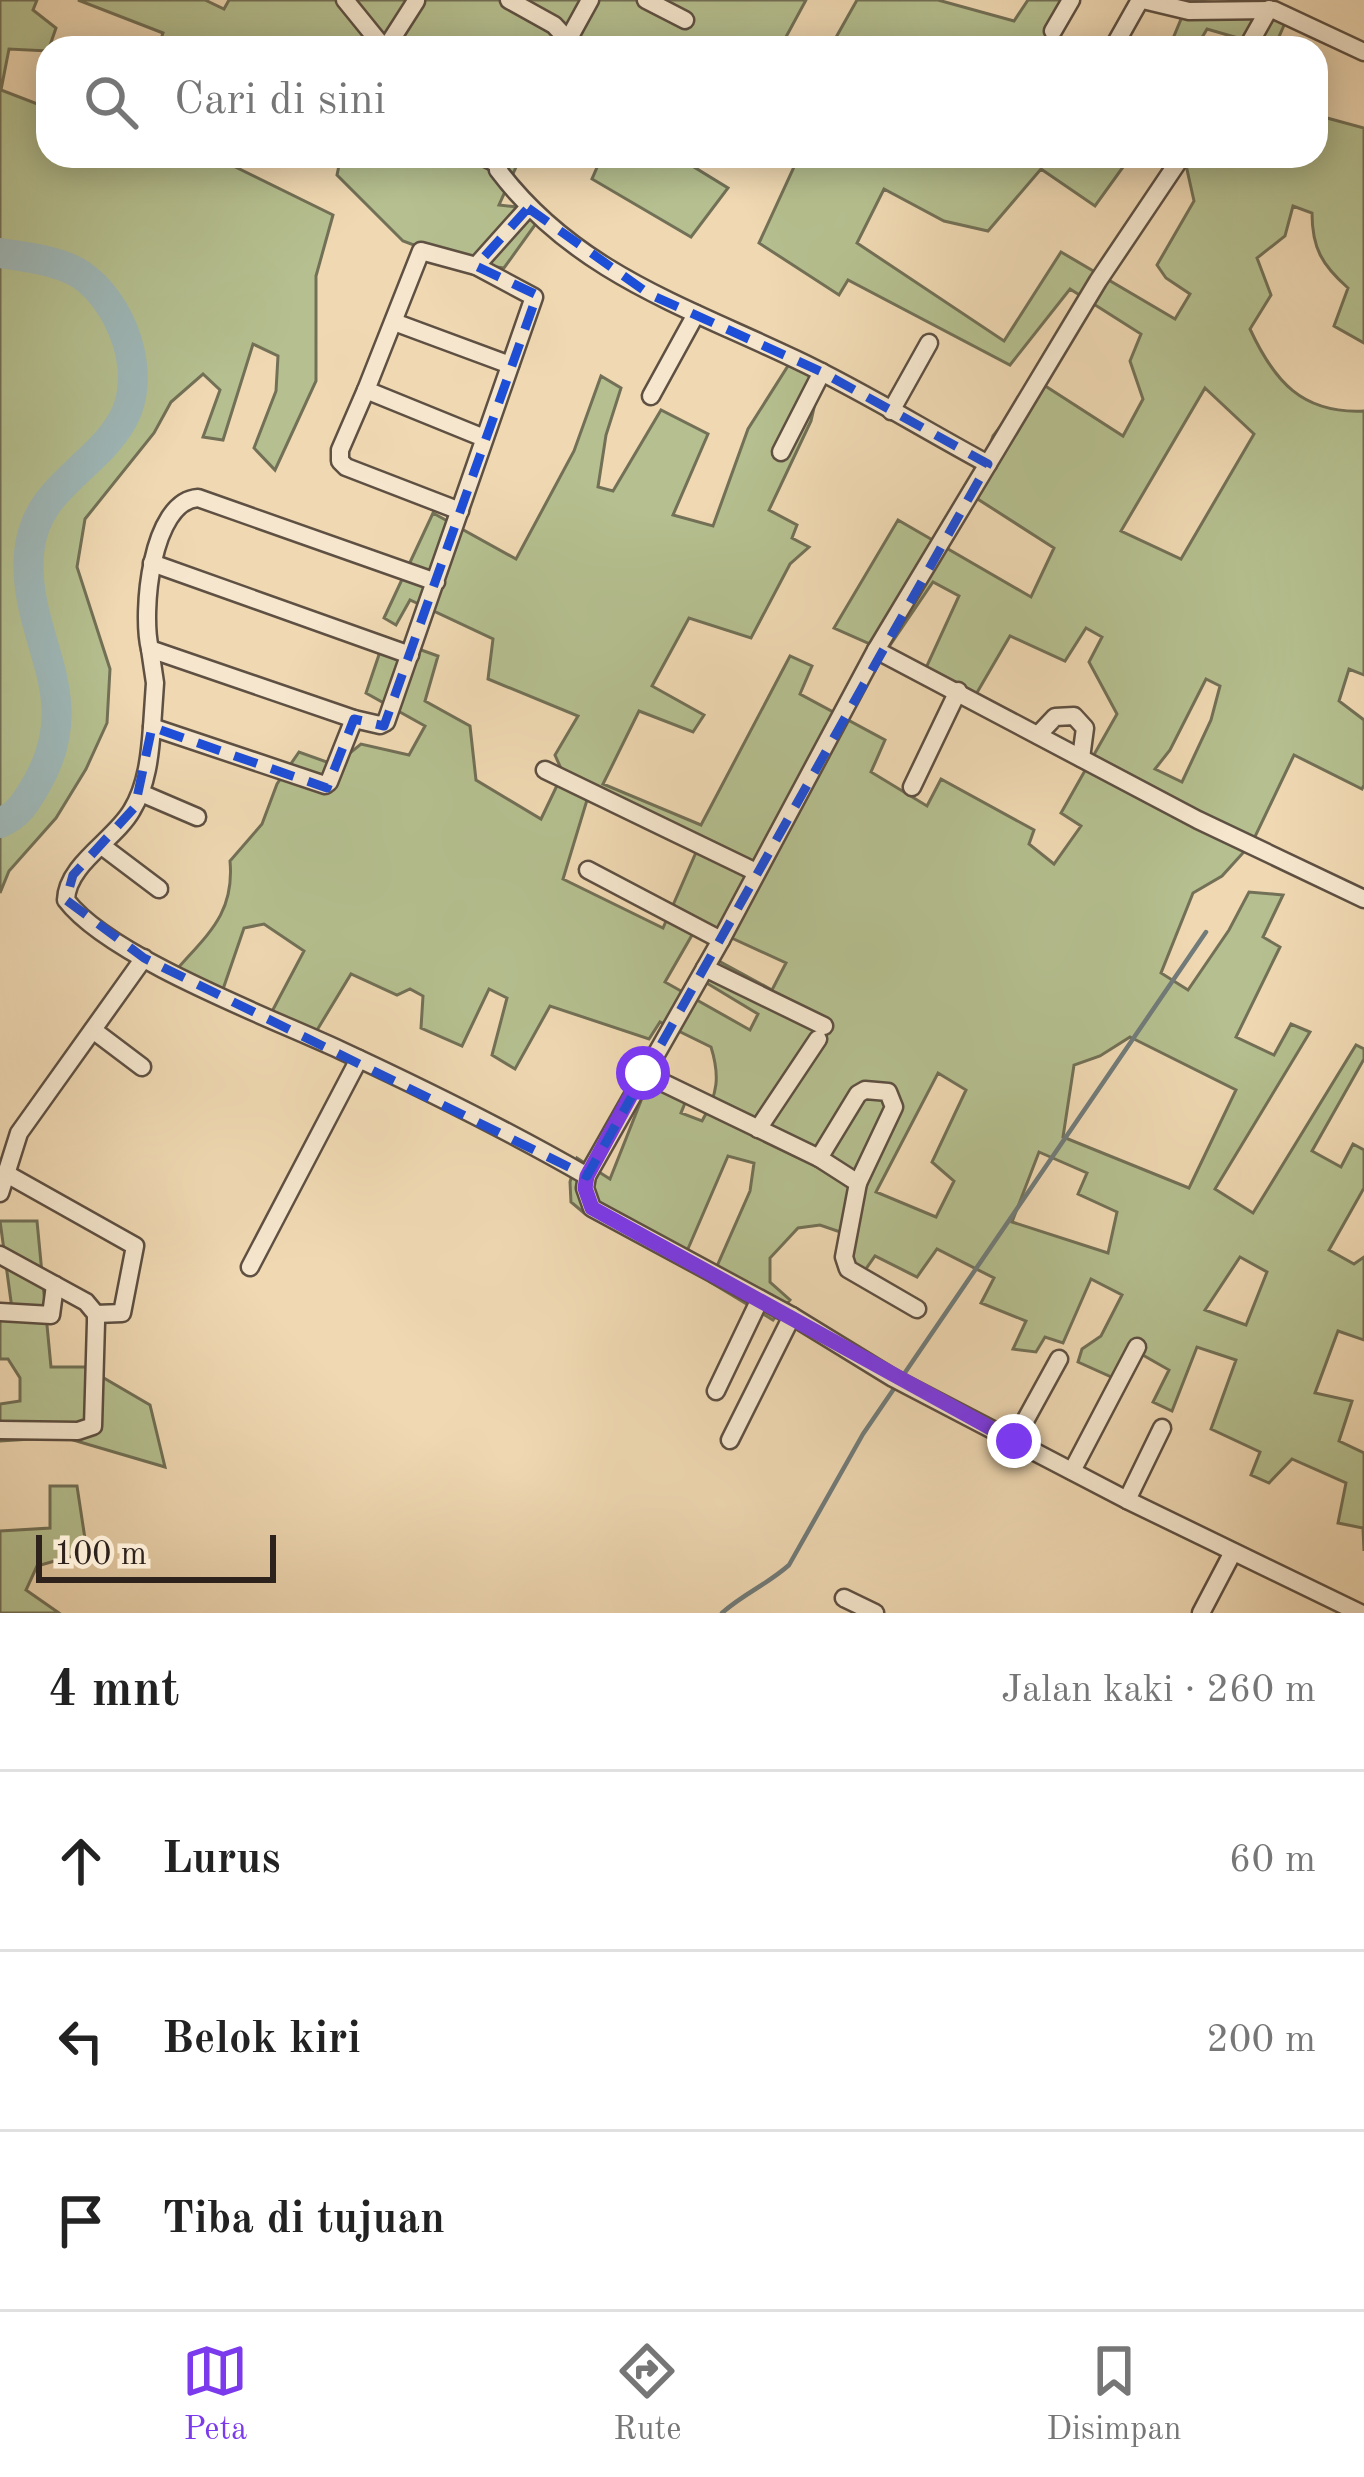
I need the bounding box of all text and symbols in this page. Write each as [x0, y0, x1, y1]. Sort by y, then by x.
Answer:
search box [36, 36, 1328, 168]
icon: search [78, 69, 144, 135]
text: Cari di sini [174, 79, 386, 124]
route start [616, 1046, 670, 1100]
route end [987, 1414, 1041, 1468]
scale bar [36, 1529, 276, 1582]
text: 100 m [54, 1539, 147, 1572]
text: 4 mnt [48, 1666, 180, 1717]
text: Jalan kaki · 260 m [1001, 1671, 1316, 1710]
icon: ahead [48, 1828, 114, 1894]
text: Lurus [162, 1838, 281, 1883]
text: 60 m [1229, 1841, 1316, 1880]
icon: left [48, 2008, 114, 2074]
text: Belok kiri [162, 2018, 361, 2063]
text: 200 m [1206, 2021, 1316, 2060]
icon: arrive [48, 2188, 114, 2254]
text: Tiba di tujuan [162, 2198, 445, 2243]
tab: Peta [182, 2338, 248, 2451]
tab: Rute [613, 2338, 681, 2451]
tab: Disimpan [1046, 2338, 1182, 2451]

